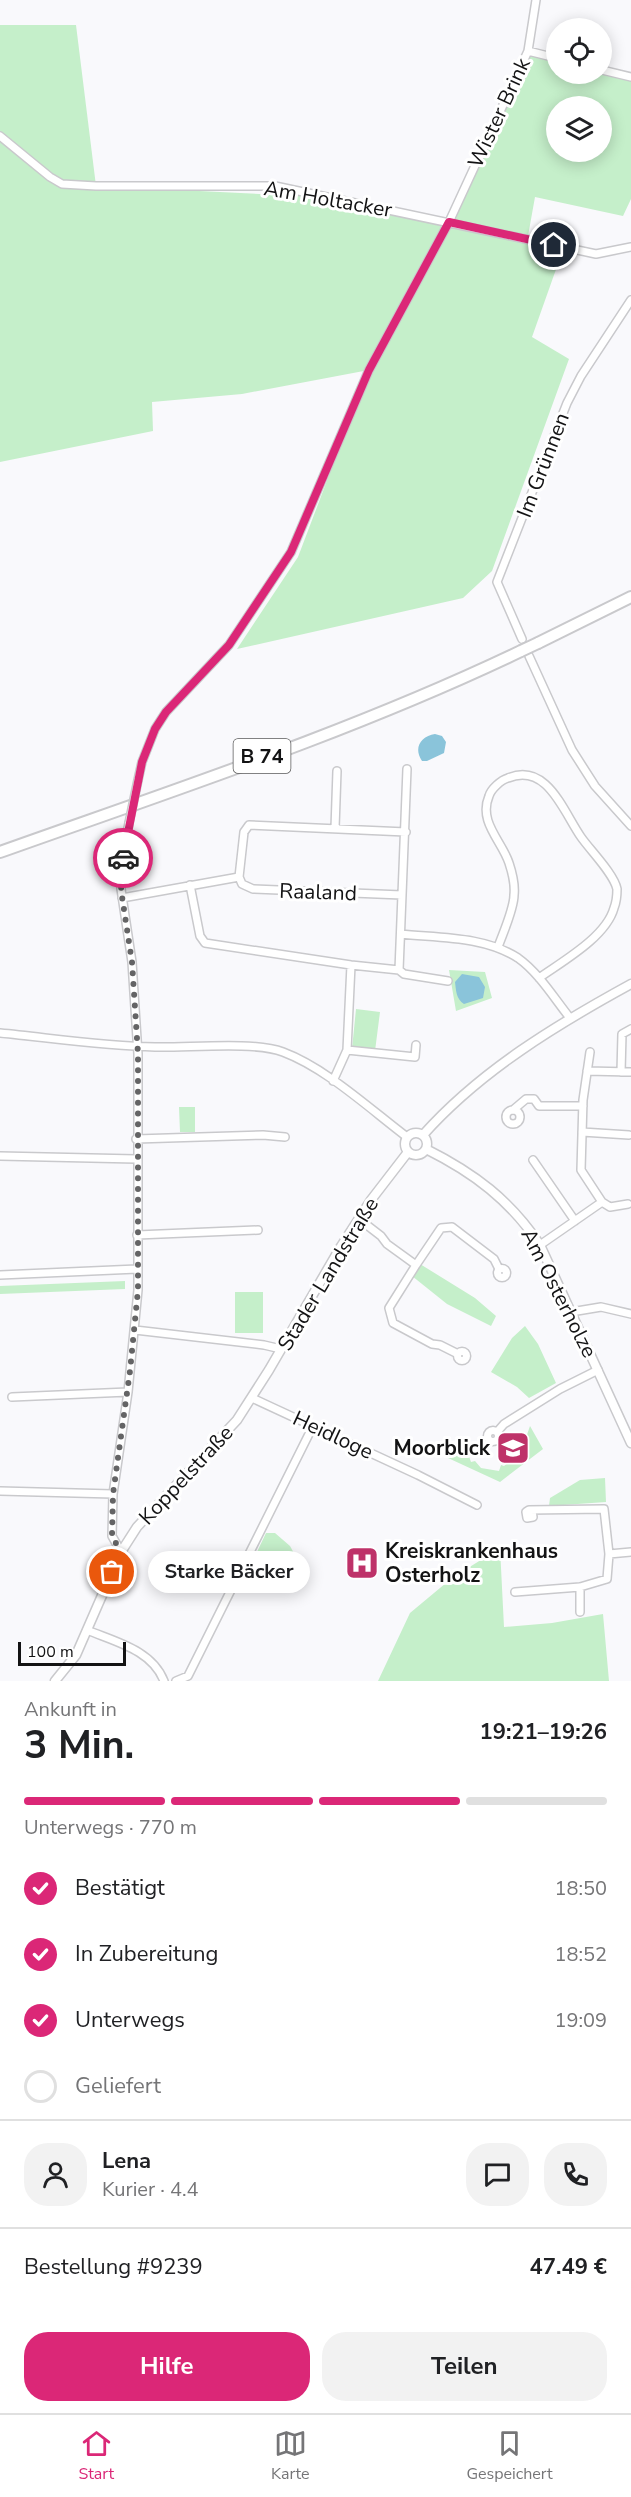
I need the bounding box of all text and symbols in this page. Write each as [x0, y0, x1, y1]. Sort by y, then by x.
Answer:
map controls [546, 18, 612, 162]
button: locate [546, 18, 612, 84]
street label: Wister Brink [461, 53, 537, 173]
button: layers [546, 96, 612, 162]
street label: Am Holtacker [262, 174, 395, 224]
pin [528, 219, 579, 270]
icon: home [537, 228, 570, 261]
street label: Im Grünnen [510, 409, 576, 521]
road number: B 74 [234, 739, 290, 773]
courier [93, 828, 153, 888]
icon: car [107, 842, 140, 875]
street label: Raaland [279, 877, 357, 907]
street label: Stader Landstraße [271, 1192, 385, 1356]
street label: Am Osterholze [514, 1224, 604, 1362]
street label: Heidloge [288, 1404, 378, 1466]
street label: Koppelstraße [133, 1419, 239, 1531]
school or university icon: Moorblick [495, 1430, 531, 1466]
place label: Moorblick [394, 1434, 491, 1462]
place label: Kreiskrankenhaus Osterholz [385, 1537, 558, 1589]
hospital icon: Kreiskrankenhaus Osterholz [344, 1545, 380, 1581]
pin [86, 1546, 137, 1597]
callout: Starke Bäcker [148, 1551, 310, 1593]
icon: bag [95, 1555, 128, 1588]
text: Starke Bäcker [164, 1558, 294, 1585]
scale bar [18, 1639, 126, 1666]
text: 100 m [27, 1641, 74, 1663]
text: Ankunft in [24, 1696, 117, 1723]
text: 19:21–19:26 [479, 1717, 607, 1747]
text: 3 Min. [24, 1719, 134, 1772]
text: Unterwegs · 770 m [24, 1814, 197, 1841]
icon: check [24, 1872, 57, 1905]
text: Bestätigt [75, 1873, 165, 1903]
text: 18:50 [554, 1875, 607, 1902]
icon: check [24, 1938, 57, 1971]
text: In Zubereitung [75, 1939, 218, 1969]
text: 18:52 [554, 1941, 607, 1968]
icon: check [24, 2004, 57, 2037]
text: Unterwegs [75, 2005, 185, 2035]
text: 19:09 [554, 2007, 607, 2034]
text: Geliefert [75, 2071, 161, 2101]
button: person [24, 2143, 87, 2206]
button: chat [466, 2143, 529, 2206]
button: phone [544, 2143, 607, 2206]
text: Lena [102, 2146, 151, 2176]
text: Kurier · 4.4 [102, 2176, 199, 2203]
text: Bestellung #9239 [24, 2252, 203, 2282]
text: 47.49 € [530, 2252, 607, 2282]
button: Hilfe [24, 2332, 310, 2401]
button: Teilen [322, 2332, 607, 2401]
tab: Start [78, 2427, 114, 2485]
tab: Karte [271, 2427, 310, 2485]
tab: Gespeichert [466, 2427, 553, 2485]

